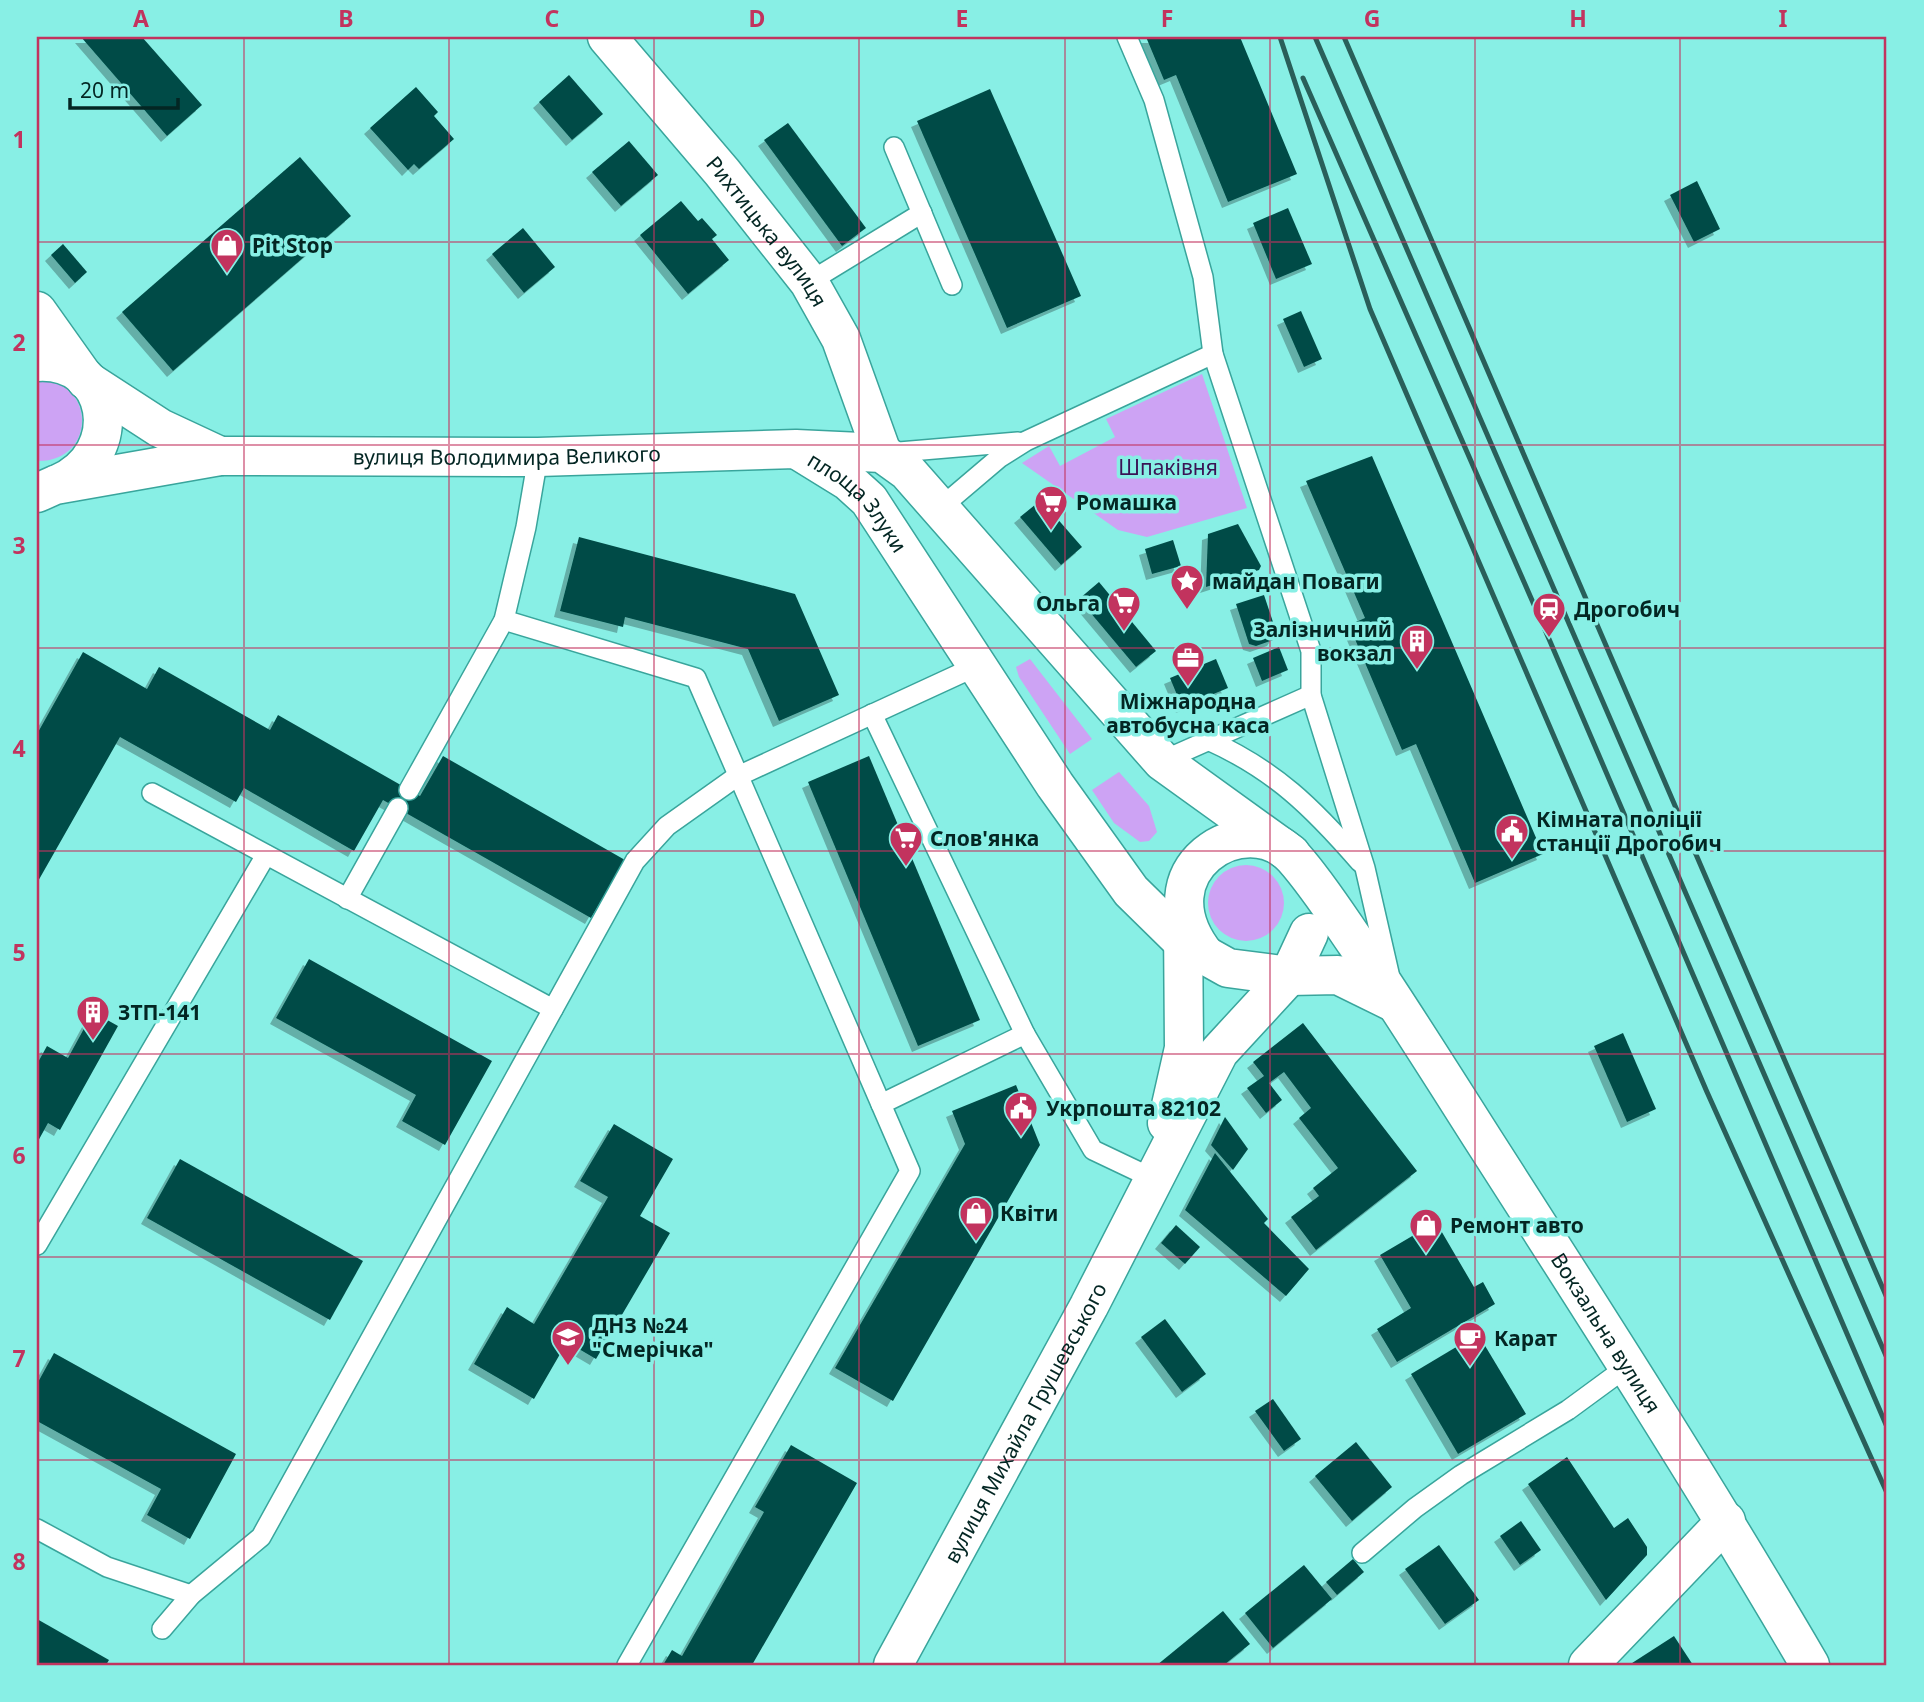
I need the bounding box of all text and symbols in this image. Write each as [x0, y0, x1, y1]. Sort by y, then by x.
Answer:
text: A [133, 2, 149, 34]
text: B [338, 2, 354, 34]
text: C [545, 2, 560, 34]
text: D [749, 2, 765, 34]
text: E [956, 2, 968, 34]
text: F [1161, 2, 1173, 34]
text: G [1364, 2, 1380, 34]
text: H [1569, 2, 1587, 34]
text: I [1779, 2, 1788, 34]
scale bar [70, 66, 178, 110]
text: 20 m [80, 76, 129, 104]
text: 1 [12, 123, 26, 155]
street label: Рихтицька вулиця [700, 150, 834, 312]
shop icon: Pit Stop [208, 226, 246, 275]
place label: Pit Stop [252, 231, 333, 259]
text: 2 [12, 326, 26, 358]
street label: вулиця Володимира Великого [353, 439, 661, 471]
street label: площа Злуки [803, 446, 913, 558]
park label: Шпаківня [1118, 453, 1218, 481]
supermarket icon: Ромашка [1032, 483, 1070, 532]
place label: Ромашка [1076, 488, 1177, 516]
text: 3 [12, 529, 26, 561]
place icon: майдан Поваги [1168, 562, 1206, 611]
place label: майдан Поваги [1212, 567, 1380, 595]
supermarket icon: Ольга [1105, 584, 1143, 633]
place label: Ольга [1036, 589, 1100, 617]
station icon: Дрогобич [1530, 590, 1568, 639]
place label: Дрогобич [1574, 595, 1680, 623]
place label: Залізничний вокзал [1253, 615, 1392, 667]
building icon: Залізничний вокзал [1398, 622, 1436, 671]
office icon: Міжнародна автобусна каса [1169, 639, 1207, 688]
place label: Міжнародна автобусна каса [1106, 687, 1270, 739]
text: 4 [12, 732, 26, 764]
place label: Кімната поліції станції Дрогобич [1536, 805, 1722, 857]
public building icon: Кімната поліції станції Дрогобич [1493, 812, 1531, 861]
supermarket icon: Слов'янка [887, 819, 925, 868]
place label: Слов'янка [930, 824, 1039, 852]
text: 5 [12, 936, 26, 968]
building icon: ЗТП-141 [74, 993, 112, 1042]
place label: ЗТП-141 [118, 998, 201, 1026]
public building icon: Укрпошта 82102 [1002, 1089, 1040, 1138]
place label: Укрпошта 82102 [1046, 1094, 1221, 1122]
text: 6 [12, 1139, 26, 1171]
shop icon: Квіти [957, 1194, 995, 1243]
place label: Квіти [1000, 1199, 1058, 1227]
shop icon: Ремонт авто [1407, 1206, 1445, 1255]
place label: Ремонт авто [1450, 1211, 1584, 1239]
street label: Вокзальна вулиця [1545, 1247, 1668, 1418]
street label: вулиця Михайла Грушевського [937, 1278, 1113, 1568]
place label: ДНЗ №24 "Смерічка" [592, 1311, 714, 1363]
school or university icon: ДНЗ №24 "Смерічка" [549, 1318, 587, 1367]
cafe icon: Карат [1451, 1319, 1489, 1368]
place label: Карат [1494, 1324, 1557, 1352]
text: 7 [12, 1342, 26, 1374]
text: 8 [12, 1545, 26, 1577]

